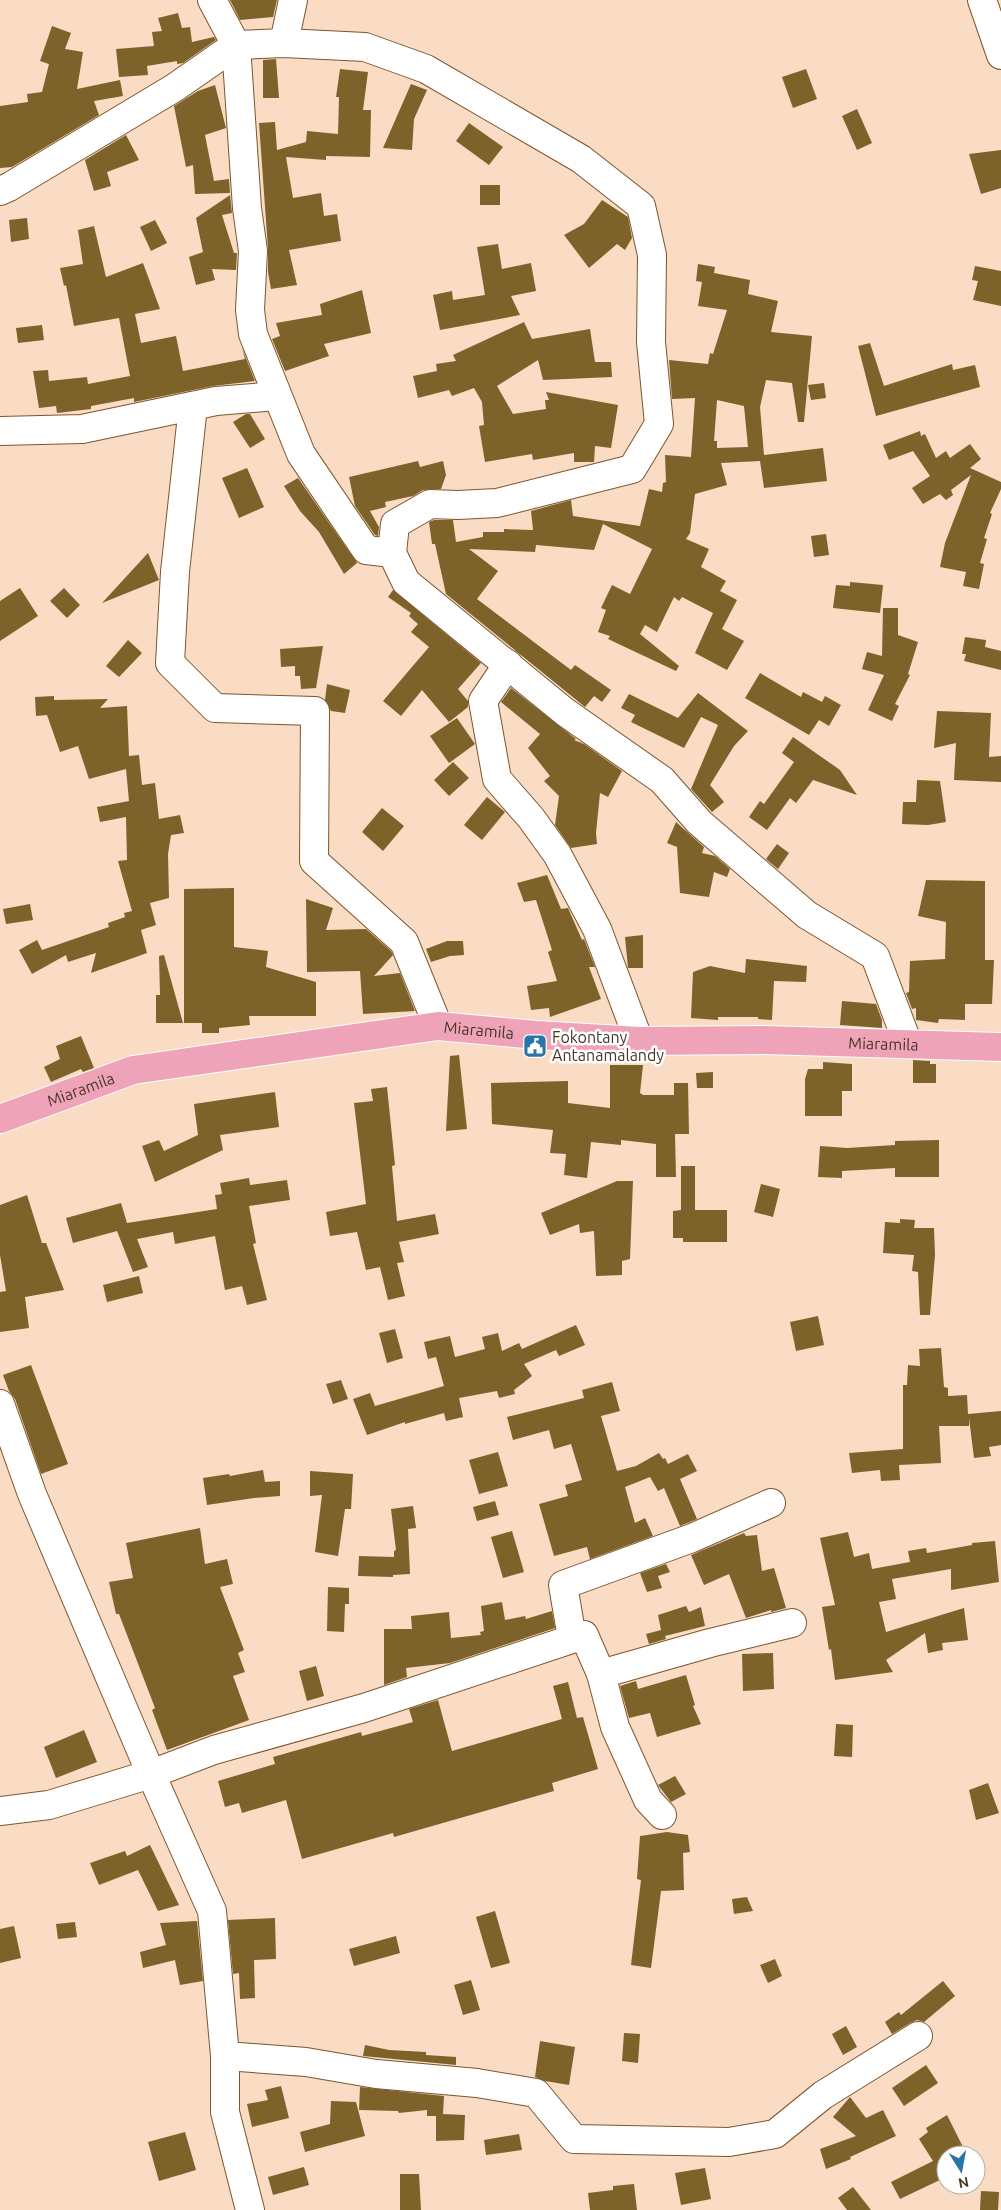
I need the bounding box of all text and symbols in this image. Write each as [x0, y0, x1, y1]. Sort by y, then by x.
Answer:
street label: Miaramila [443, 1018, 515, 1042]
place label: Fokontany Antanamalandy [552, 1028, 664, 1064]
public building icon: Fokontany Antanamalandy [522, 1033, 548, 1059]
street label: Miaramila [848, 1033, 919, 1054]
street label: Miaramila [45, 1069, 117, 1110]
north arrow [936, 2145, 986, 2195]
text: N [957, 2174, 970, 2192]

